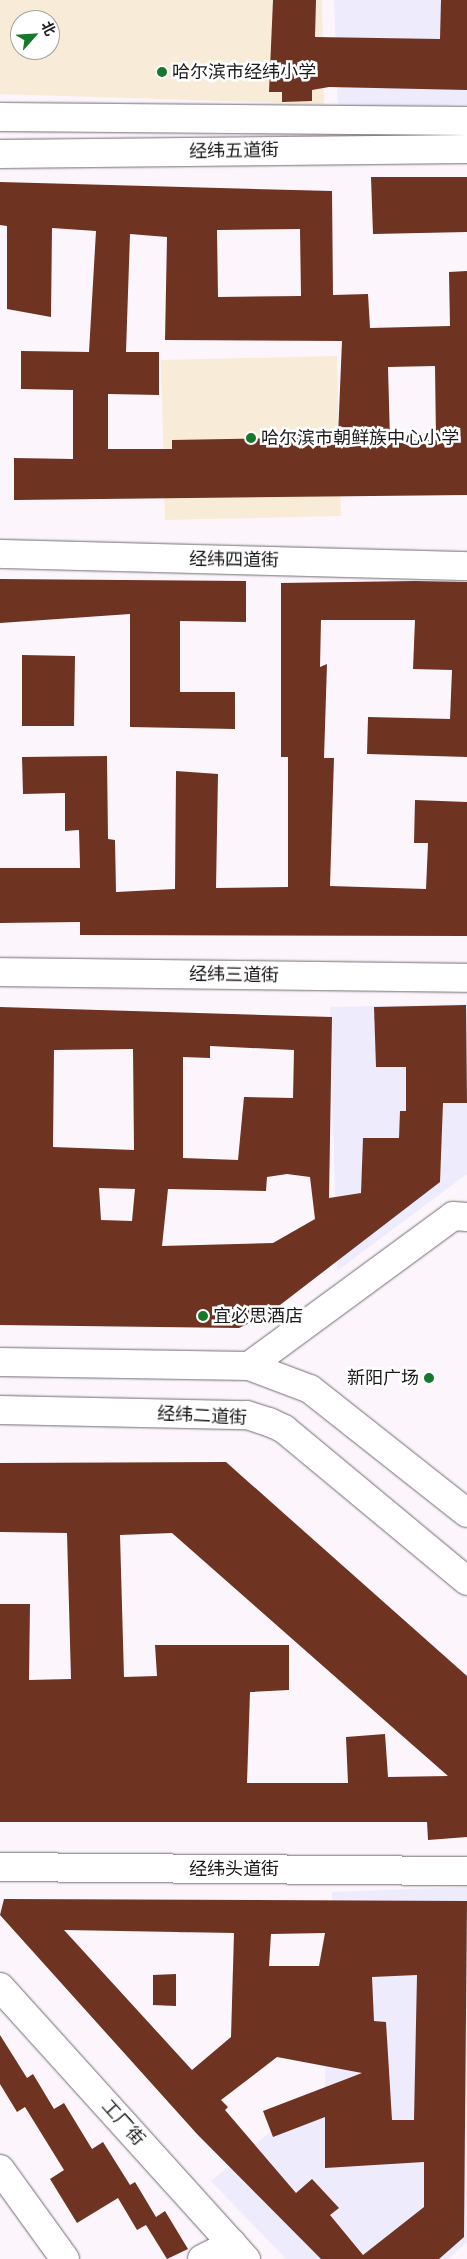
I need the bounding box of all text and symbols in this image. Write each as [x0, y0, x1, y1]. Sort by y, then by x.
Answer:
north arrow [10, 10, 60, 60]
text: 北 [37, 19, 59, 39]
place label: 哈尔滨市经纬小学 [172, 61, 316, 83]
marker: 哈尔滨市经纬小学 [156, 66, 168, 78]
street label: 经纬五道街 [189, 139, 279, 163]
place label: 哈尔滨市朝鲜族中心小学 [261, 427, 459, 449]
marker: 哈尔滨市朝鲜族中心小学 [245, 432, 257, 444]
street label: 经纬四道街 [189, 548, 279, 572]
street label: 经纬三道街 [189, 963, 279, 987]
place label: 宜必思酒店 [213, 1305, 303, 1327]
marker: 宜必思酒店 [197, 1310, 209, 1322]
place label: 新阳广场 [347, 1367, 419, 1389]
marker: 新阳广场 [423, 1372, 435, 1384]
street label: 经纬二道街 [156, 1403, 248, 1429]
street label: 经纬头道街 [189, 1858, 279, 1880]
street label: 工厂街 [97, 2096, 149, 2150]

